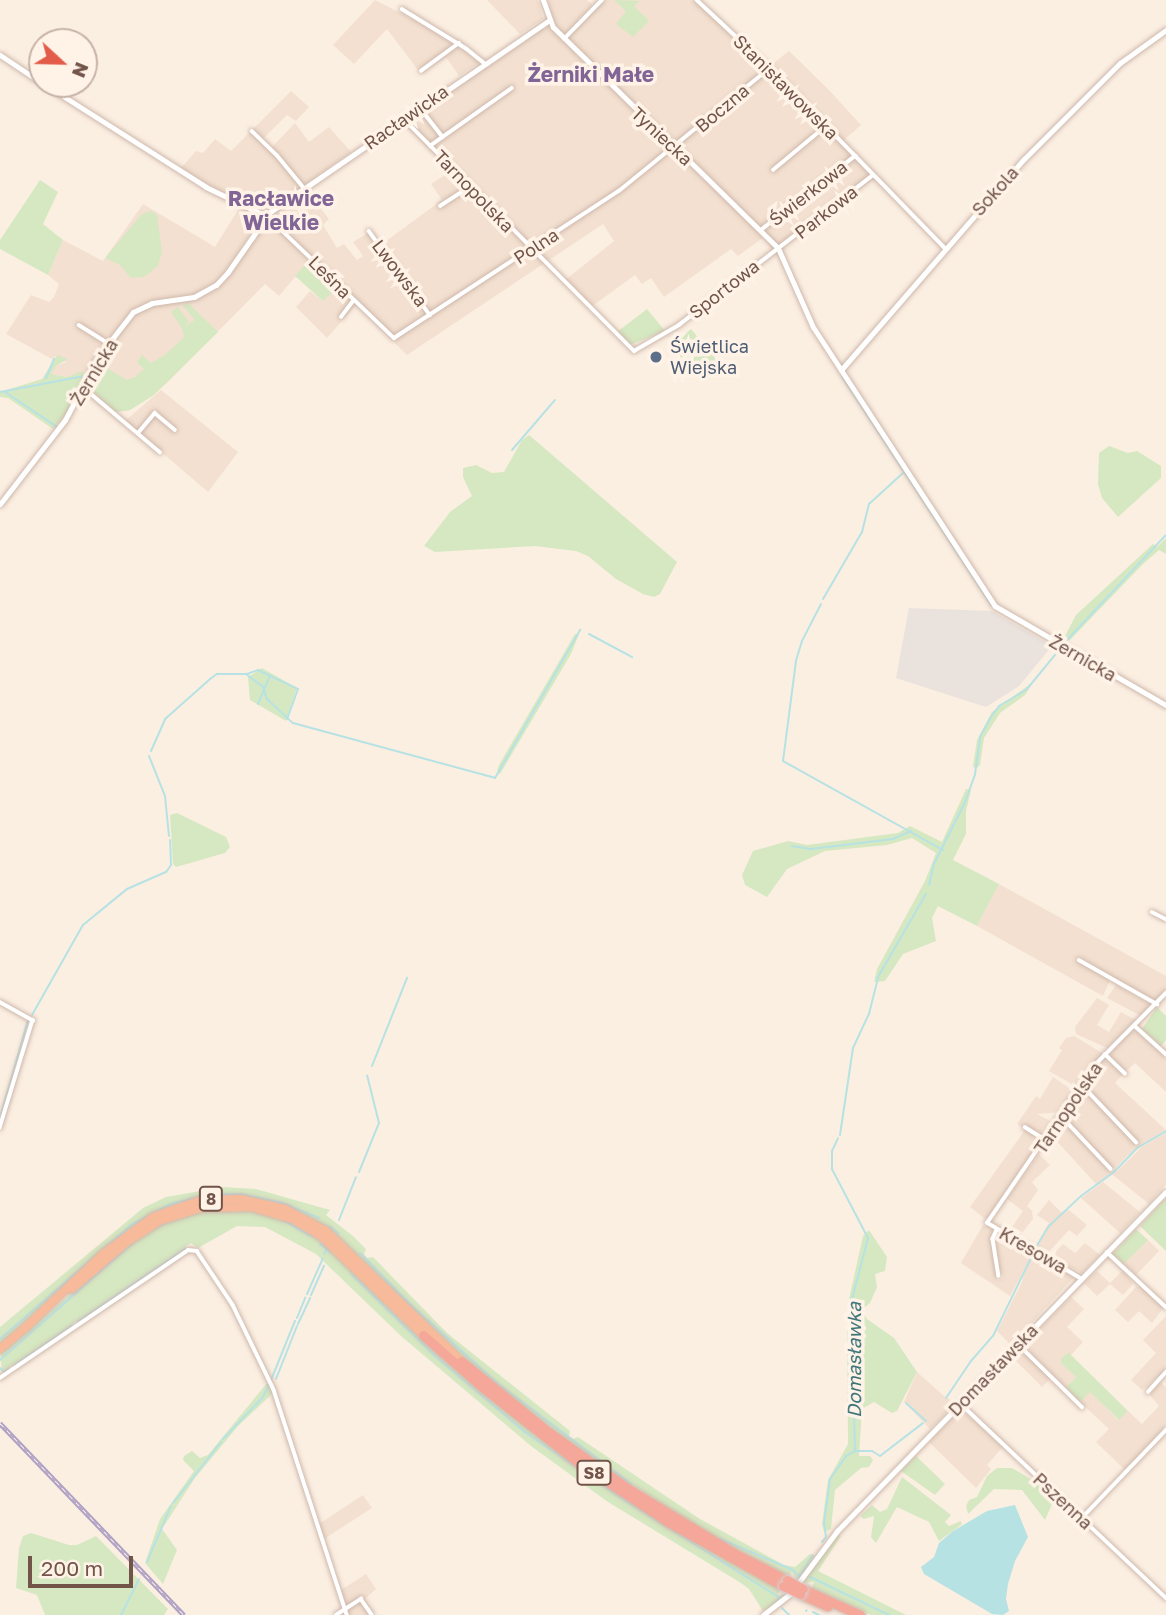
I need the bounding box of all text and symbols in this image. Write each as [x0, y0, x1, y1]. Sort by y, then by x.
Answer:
north arrow [28, 28, 98, 98]
street label: Stanisławowska [729, 30, 843, 144]
text: N [68, 59, 94, 81]
district label: Żerniki Małe [528, 61, 654, 87]
street label: Boczna [691, 79, 753, 137]
street label: Racławicka [360, 80, 452, 154]
street label: Tyniecka [627, 102, 697, 170]
street label: Tarnopolska [429, 145, 519, 237]
street label: Świerkowa [765, 156, 851, 230]
street label: Sokola [967, 162, 1023, 220]
street label: Parkowa [790, 181, 862, 243]
district label: Racławice Wielkie [228, 185, 334, 235]
street label: Polna [509, 223, 563, 269]
street label: Lwowska [368, 235, 432, 311]
street label: Leśna [304, 251, 356, 303]
street label: Sportowa [685, 255, 763, 323]
street label: Żernicka [66, 335, 122, 409]
place label: Świetlica Wiejska [670, 336, 749, 378]
marker: Świetlica Wiejska [648, 349, 664, 365]
street label: Żernicka [1046, 630, 1120, 686]
street label: Tarnopolska [1029, 1058, 1107, 1158]
road number: 8 [199, 1186, 223, 1212]
street label: Kresowa [995, 1222, 1071, 1278]
water label: Domasławka [843, 1302, 865, 1418]
street label: Domasławska [944, 1320, 1042, 1420]
road number: S8 [576, 1460, 612, 1485]
street label: Pszenna [1029, 1468, 1097, 1534]
scale bar [32, 1542, 136, 1586]
text: 200 m [41, 1555, 103, 1581]

